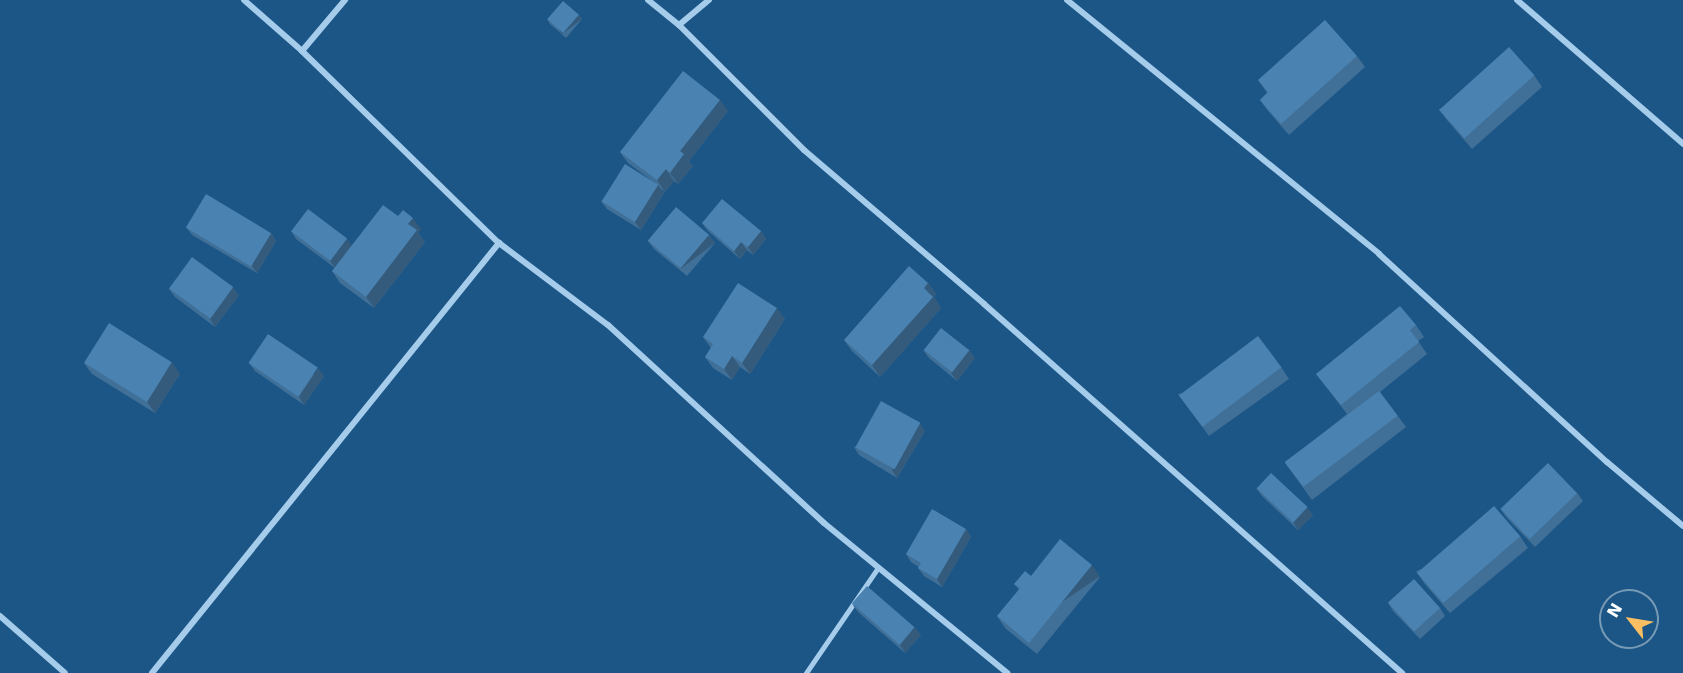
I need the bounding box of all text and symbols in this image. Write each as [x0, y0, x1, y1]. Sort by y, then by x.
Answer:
north arrow [1599, 589, 1659, 649]
text: N [1603, 600, 1626, 621]

